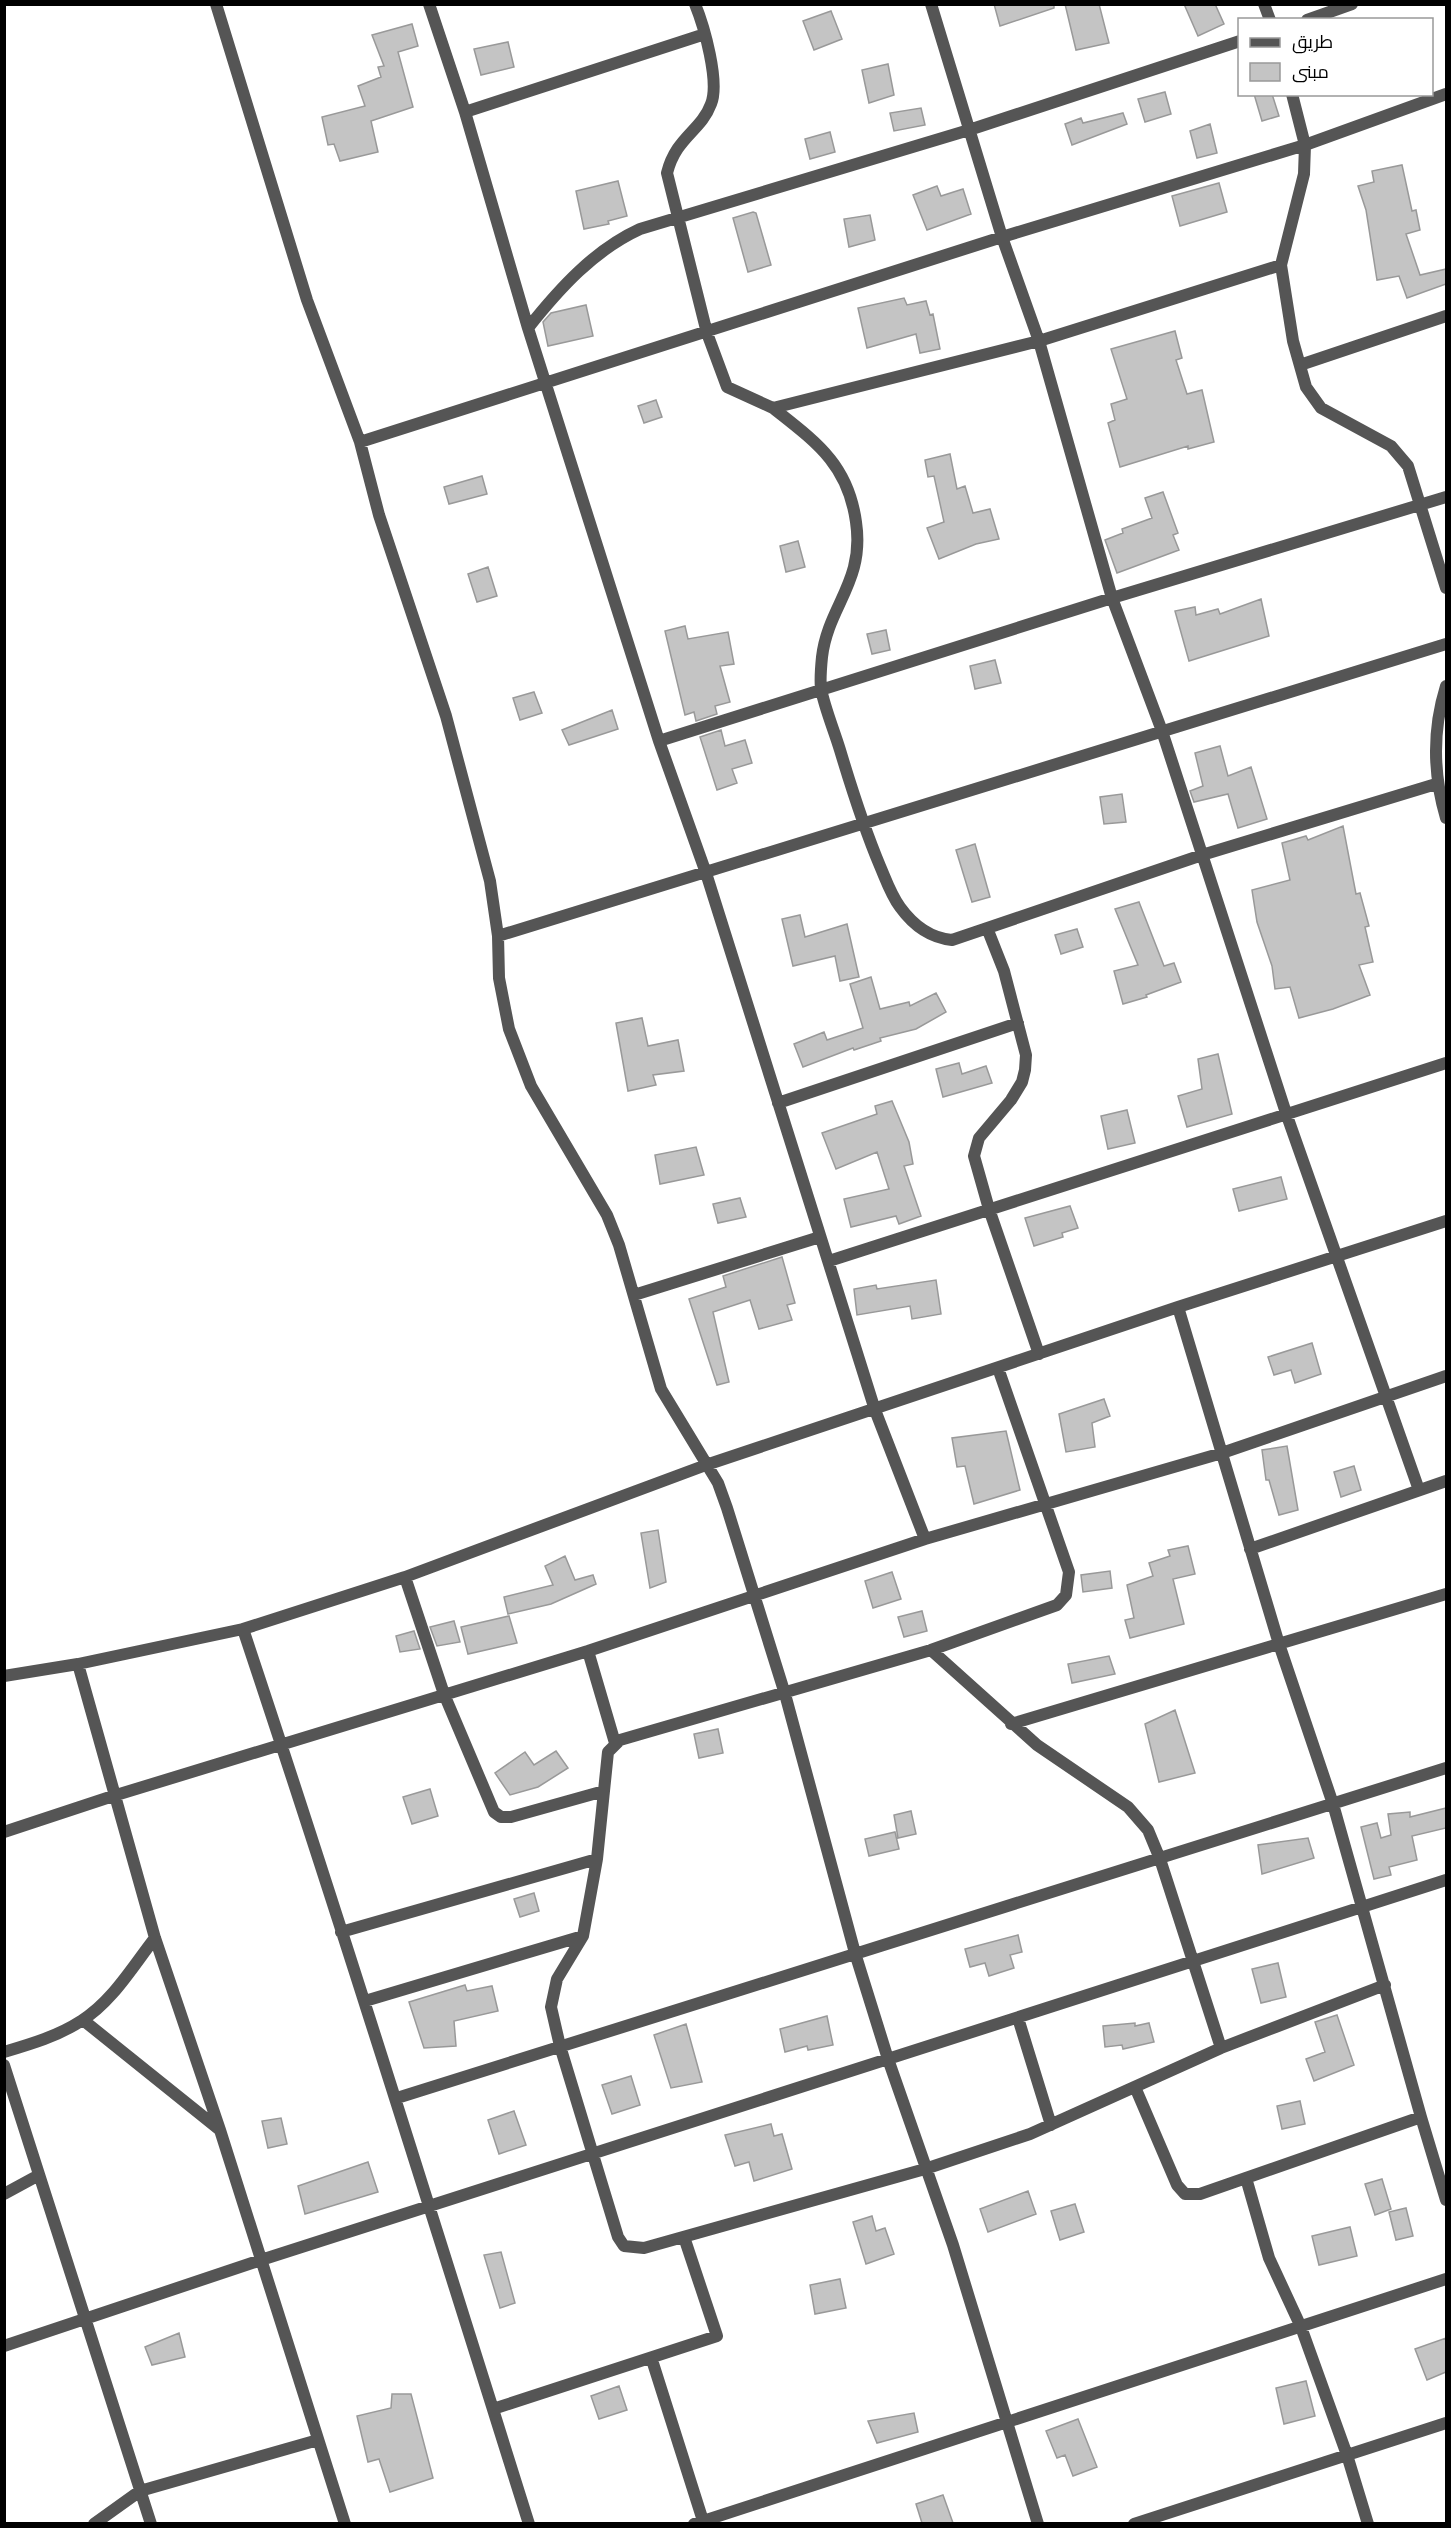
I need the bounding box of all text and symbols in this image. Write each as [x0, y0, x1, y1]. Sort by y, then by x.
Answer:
legend [1238, 18, 1433, 96]
text: طريق [1292, 30, 1333, 55]
text: مبنى [1292, 60, 1329, 85]

